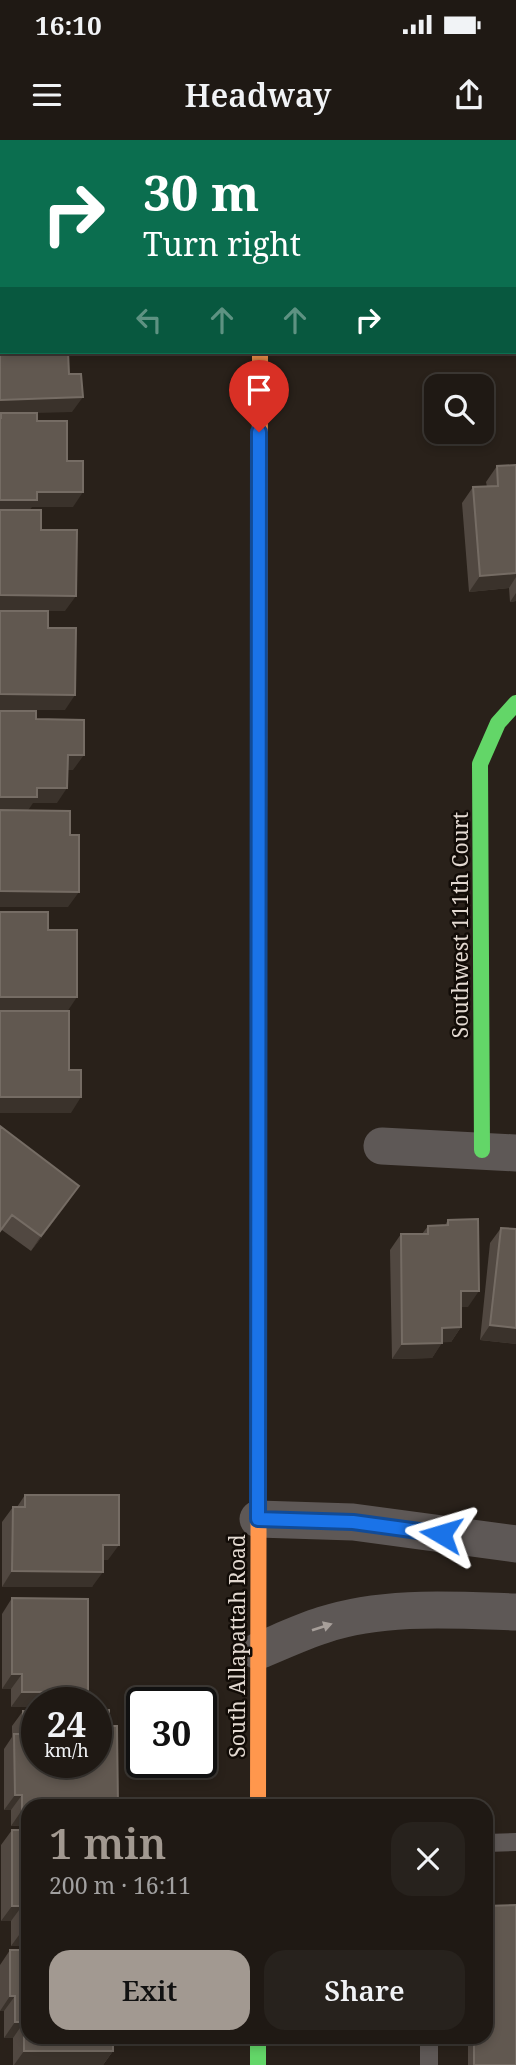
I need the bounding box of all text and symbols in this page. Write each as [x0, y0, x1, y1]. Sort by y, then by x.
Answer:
text: 16:10 [35, 7, 102, 43]
text: Headway [185, 73, 331, 116]
icon: menu [28, 76, 66, 114]
icon: share [450, 76, 488, 114]
text: 30 m [143, 159, 259, 225]
icon: right [28, 168, 119, 259]
text: Turn right [143, 222, 301, 265]
icon: left [130, 301, 168, 339]
icon: ahead [203, 301, 241, 339]
icon: ahead [276, 301, 314, 339]
icon: right [349, 301, 387, 339]
pin [229, 360, 289, 432]
icon: arrive [240, 371, 278, 409]
map controls [424, 374, 494, 444]
button: search [424, 374, 494, 444]
street label: Southwest 111th Court [446, 812, 474, 1038]
position arrow [404, 1497, 478, 1571]
street label: South Allapattah Road [223, 1534, 251, 1758]
one-way arrow [312, 1621, 333, 1631]
speed limit sign: 30 [126, 1687, 217, 1778]
text: 24 [47, 1700, 86, 1747]
text: km/h [44, 1738, 89, 1762]
text: 1 min [49, 1814, 166, 1871]
button: close [391, 1822, 465, 1896]
text: 200 m · 16:11 [49, 1869, 191, 1901]
button: Exit [49, 1950, 250, 2030]
button: Share [264, 1950, 465, 2030]

